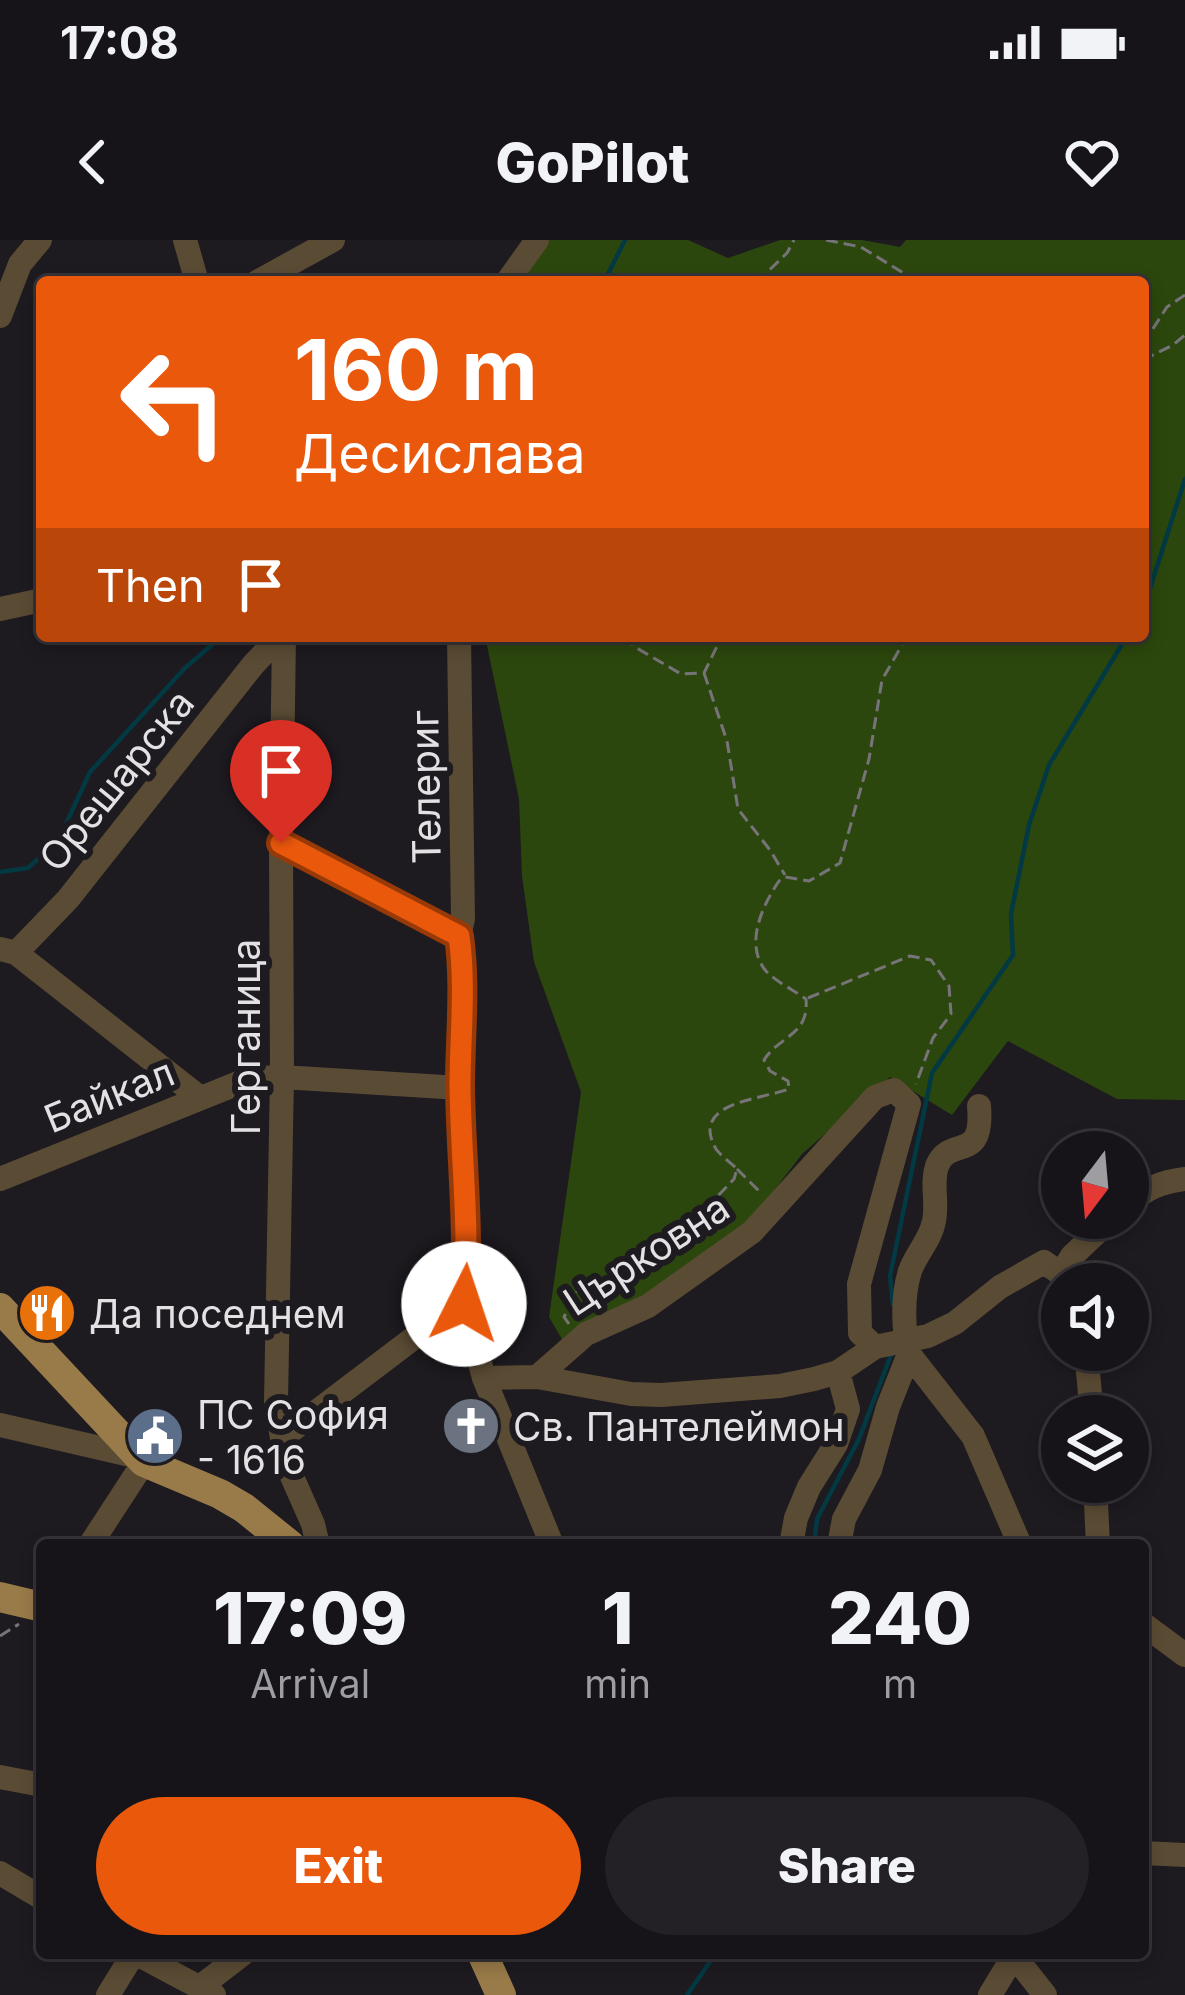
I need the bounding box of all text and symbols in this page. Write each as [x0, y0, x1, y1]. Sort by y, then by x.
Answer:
text: 17:08 [60, 15, 179, 70]
icon: back [60, 129, 126, 195]
icon: heart [1059, 129, 1125, 195]
text: GoPilot [496, 130, 689, 195]
text: 160 m [294, 319, 538, 420]
icon: left [96, 324, 252, 480]
text: Десислава [294, 421, 586, 486]
icon: arrive [228, 552, 294, 618]
text: Then [96, 558, 204, 613]
street label: Орешарска [29, 680, 203, 880]
street label: Телериг [400, 710, 450, 864]
pin [230, 720, 332, 843]
icon: arrive [248, 738, 314, 804]
street label: Герганица [222, 939, 269, 1135]
street label: Байкал [37, 1048, 181, 1142]
north arrow [1041, 1131, 1149, 1239]
map controls [1041, 1131, 1149, 1503]
street label: Църковна [554, 1183, 738, 1325]
position arrow [401, 1241, 527, 1367]
button: sound [1041, 1263, 1149, 1371]
restaurant icon: Да поседнем [16, 1282, 78, 1344]
place label: Да поседнем [89, 1290, 345, 1337]
place label: ПС София - 1616 [197, 1391, 389, 1483]
church icon: Св. Пантелеймон [440, 1395, 502, 1457]
button: layers [1041, 1395, 1149, 1503]
place label: Св. Пантелеймон [513, 1403, 845, 1450]
public building icon: ПС София - 1616 [124, 1405, 186, 1467]
text: 17:09 [213, 1574, 407, 1661]
text: 1 [602, 1574, 634, 1661]
text: 240 [828, 1574, 972, 1661]
text: Arrival [250, 1660, 370, 1707]
text: min [584, 1660, 651, 1707]
text: m [883, 1660, 917, 1707]
button: Exit [96, 1797, 581, 1935]
button: Share [605, 1797, 1089, 1935]

